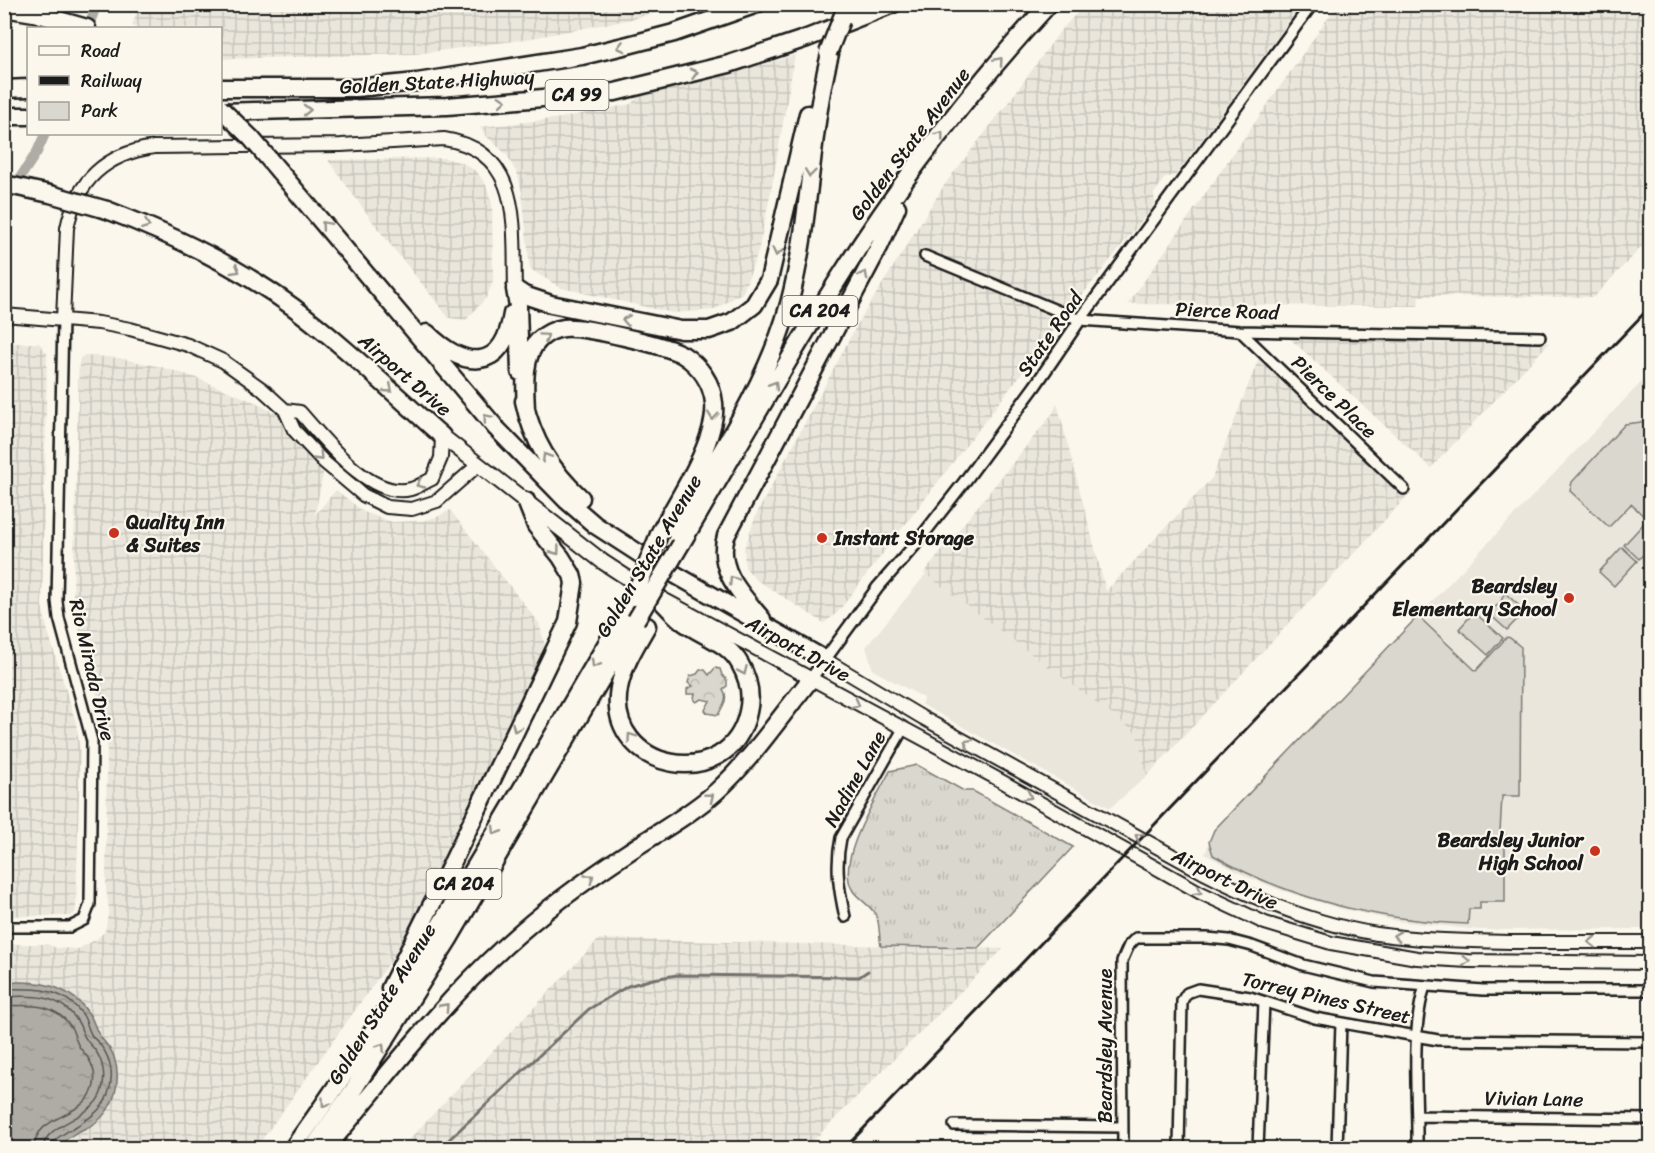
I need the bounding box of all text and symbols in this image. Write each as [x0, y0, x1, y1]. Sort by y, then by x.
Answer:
legend [27, 27, 222, 135]
text: Road [81, 35, 121, 67]
one-way arrow [617, 39, 627, 52]
one-way arrow [992, 57, 1003, 68]
street label: Golden State Highway [339, 59, 536, 105]
street label: Golden State Avenue [840, 59, 980, 229]
text: Railway [81, 65, 143, 97]
one-way arrow [688, 68, 699, 80]
road number: CA 99 [546, 80, 608, 110]
text: Park [81, 95, 118, 127]
one-way arrow [497, 95, 506, 108]
one-way arrow [302, 104, 311, 116]
one-way arrow [933, 131, 944, 142]
one-way arrow [804, 169, 817, 178]
one-way arrow [140, 217, 151, 230]
one-way arrow [321, 222, 332, 232]
one-way arrow [771, 247, 784, 257]
one-way arrow [230, 262, 240, 274]
one-way arrow [857, 271, 868, 281]
street label: State Road [1008, 283, 1093, 384]
street label: Pierce Road [1174, 292, 1281, 330]
road number: CA 204 [782, 296, 858, 326]
one-way arrow [622, 314, 632, 327]
street label: Airport Drive [349, 323, 460, 426]
one-way arrow [538, 333, 549, 344]
street label: Pierce Place [1283, 347, 1385, 447]
one-way arrow [767, 381, 779, 391]
one-way arrow [383, 382, 393, 393]
one-way arrow [707, 411, 720, 421]
one-way arrow [483, 414, 494, 425]
one-way arrow [312, 450, 323, 460]
one-way arrow [542, 453, 554, 463]
street label: Golden State Avenue [586, 468, 712, 644]
one-way arrow [415, 477, 426, 489]
place label: Quality Inn & Suites [126, 505, 225, 563]
place label: Instant Storage [833, 521, 975, 556]
marker: Quality Inn & Suites [107, 526, 121, 540]
marker: Instant Storage [815, 531, 829, 545]
one-way arrow [549, 544, 560, 555]
place label: Beardsley Elementary School [1392, 569, 1558, 627]
one-way arrow [728, 576, 740, 586]
marker: Beardsley Elementary School [1562, 591, 1576, 605]
street label: Rio Mirada Drive [59, 595, 125, 745]
street label: Airport Drive [738, 605, 857, 692]
one-way arrow [591, 658, 602, 668]
one-way arrow [736, 665, 748, 676]
one-way arrow [850, 697, 861, 708]
one-way arrow [512, 722, 524, 733]
street label: Nadine Lane [814, 724, 896, 834]
one-way arrow [627, 732, 638, 743]
one-way arrow [964, 739, 974, 750]
one-way arrow [1022, 789, 1032, 800]
one-way arrow [703, 793, 714, 804]
place label: Beardsley Junior High School [1438, 823, 1585, 881]
one-way arrow [491, 825, 503, 835]
one-way arrow [1135, 833, 1145, 844]
street label: Airport Drive [1165, 838, 1284, 920]
marker: Beardsley Junior High School [1588, 844, 1602, 858]
road number: CA 204 [426, 869, 502, 899]
one-way arrow [584, 874, 595, 885]
one-way arrow [1192, 884, 1203, 895]
street label: Golden State Avenue [318, 916, 446, 1092]
one-way arrow [1393, 930, 1402, 943]
one-way arrow [1588, 936, 1597, 948]
one-way arrow [1461, 954, 1470, 967]
street label: Torrey Pines Street [1238, 962, 1414, 1034]
street label: Beardsley Avenue [1088, 968, 1123, 1123]
one-way arrow [438, 1003, 449, 1014]
one-way arrow [373, 1043, 384, 1054]
street label: Vivian Lane [1484, 1081, 1584, 1117]
one-way arrow [321, 1097, 332, 1108]

